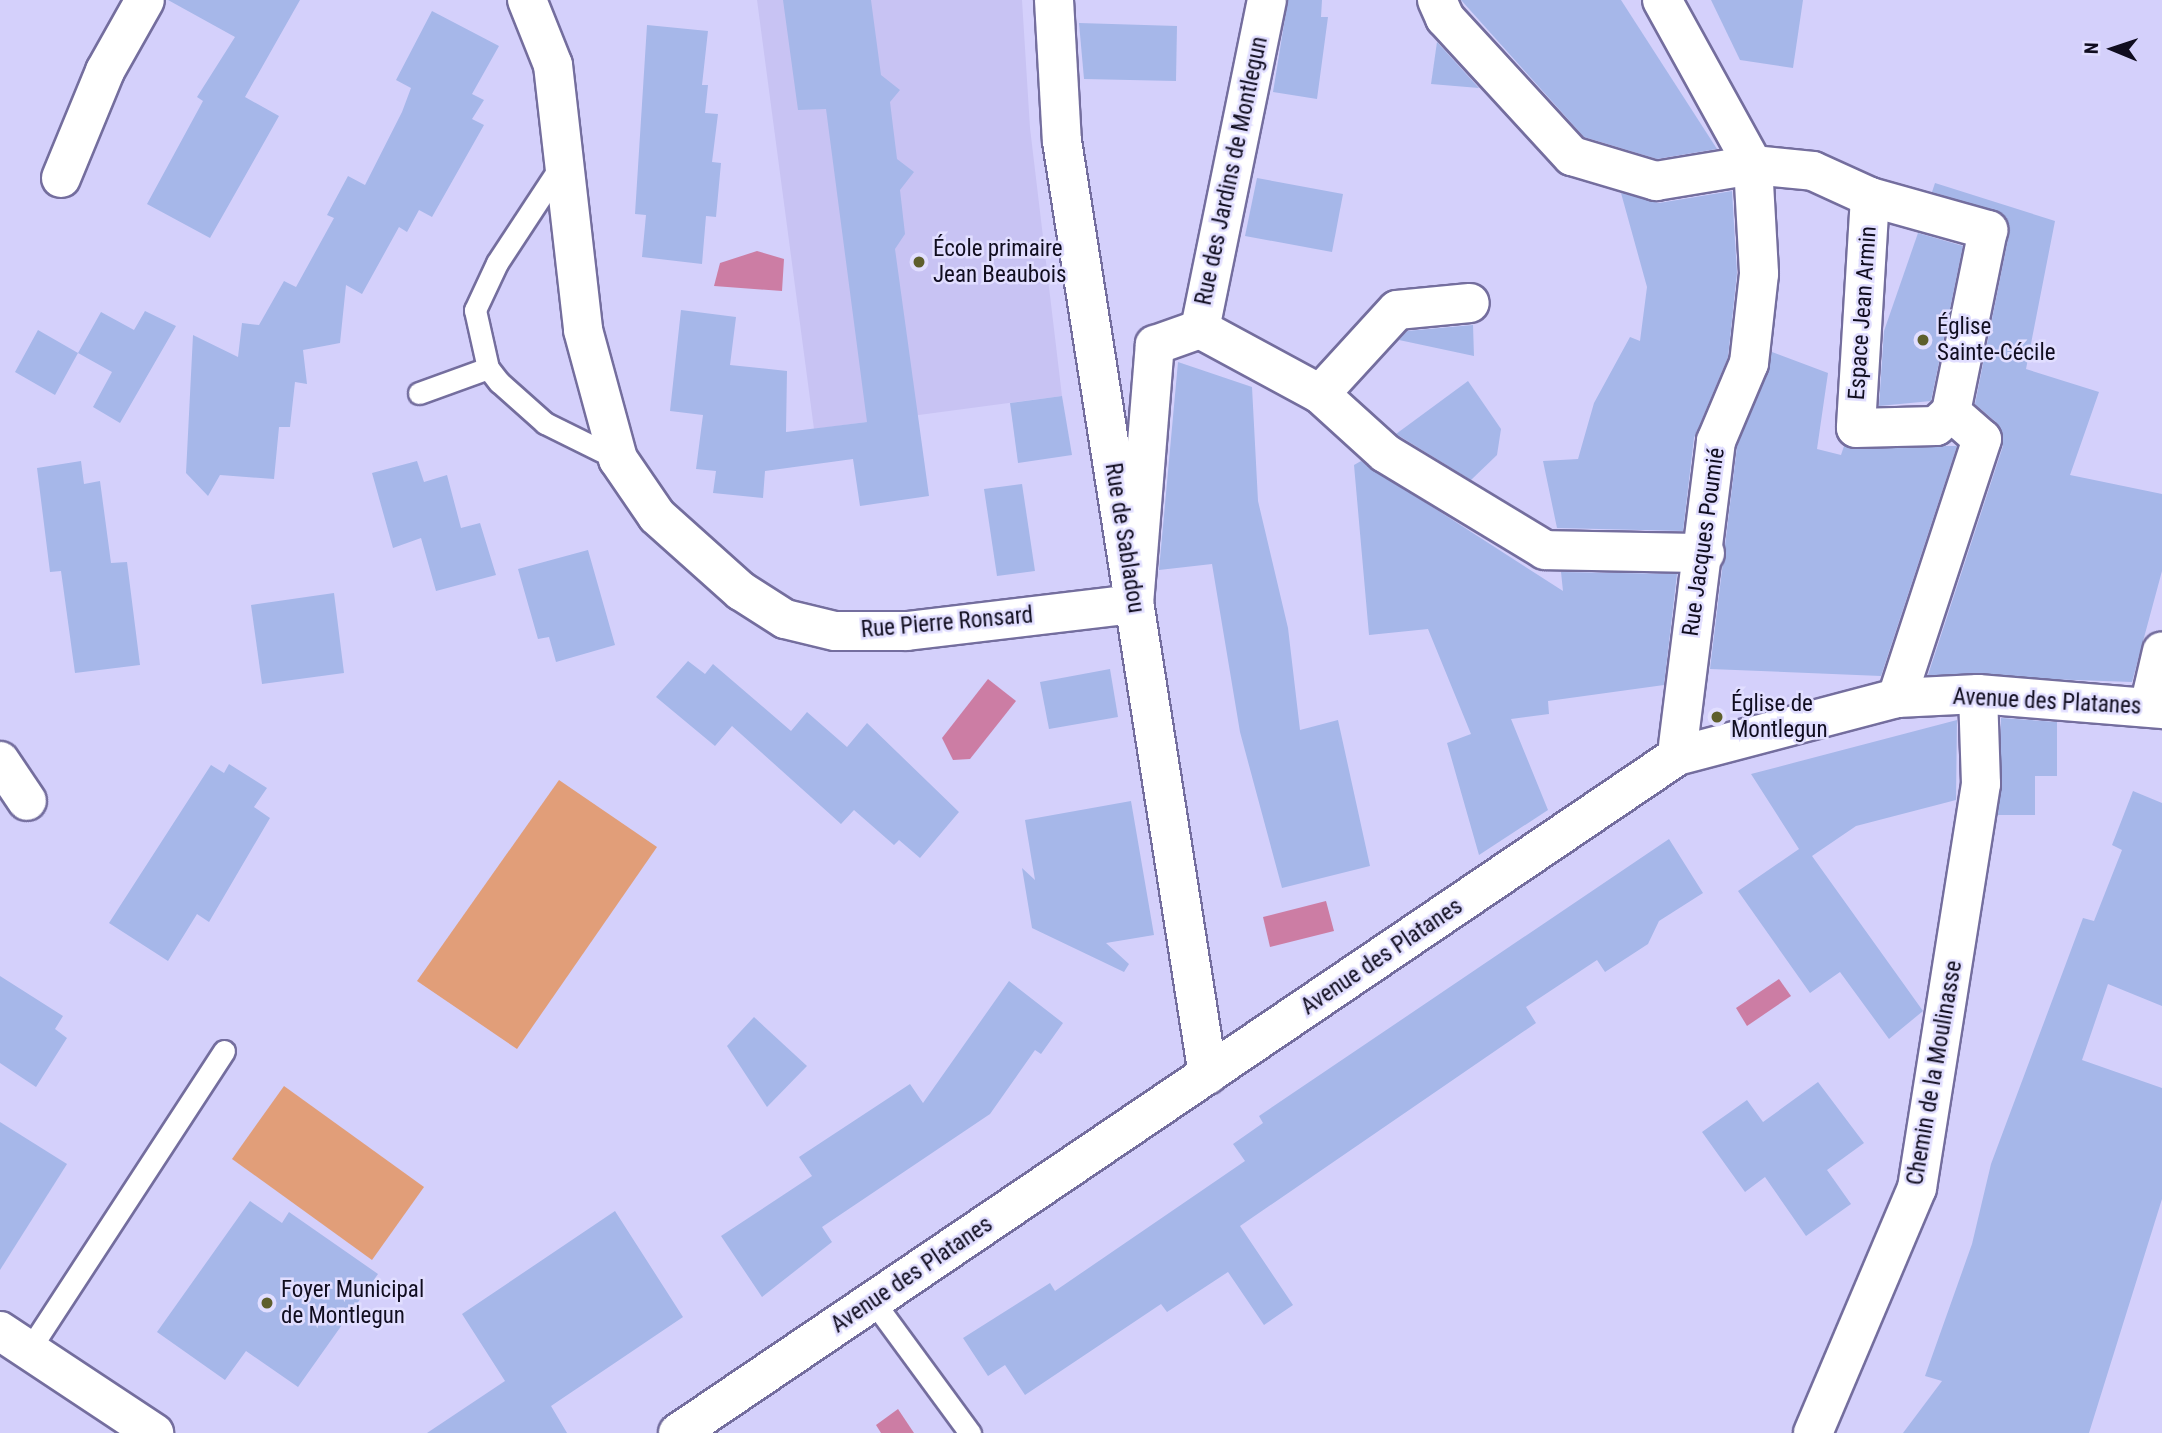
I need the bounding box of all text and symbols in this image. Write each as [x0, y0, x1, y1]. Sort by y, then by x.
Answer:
north arrow [2078, 14, 2148, 84]
street label: Rue des Jardins de Montlegun [1190, 34, 1274, 308]
text: N [2080, 42, 2103, 54]
street label: Espace Jean Armin [1843, 225, 1883, 401]
place label: École primaire Jean Beaubois [933, 235, 1066, 289]
marker: École primaire Jean Beaubois [911, 254, 927, 270]
place label: Église Sainte-Cécile [1937, 313, 2055, 367]
marker: Église Sainte-Cécile [1915, 332, 1931, 348]
street label: Rue Jacques Poumié [1677, 446, 1731, 638]
street label: Rue de Sabladou [1099, 461, 1149, 615]
street label: Rue Pierre Ronsard [860, 602, 1034, 644]
street label: Avenue des Platanes [1952, 683, 2142, 721]
place label: Église de Montlegun [1731, 690, 1828, 744]
marker: Église de Montlegun [1709, 709, 1725, 725]
street label: Avenue des Platanes [1296, 893, 1468, 1021]
street label: Chemin de la Moulinasse [1902, 959, 1968, 1187]
street label: Avenue des Platanes [826, 1211, 998, 1339]
place label: Foyer Municipal de Montlegun [281, 1276, 424, 1330]
marker: Foyer Municipal de Montlegun [259, 1295, 275, 1311]

